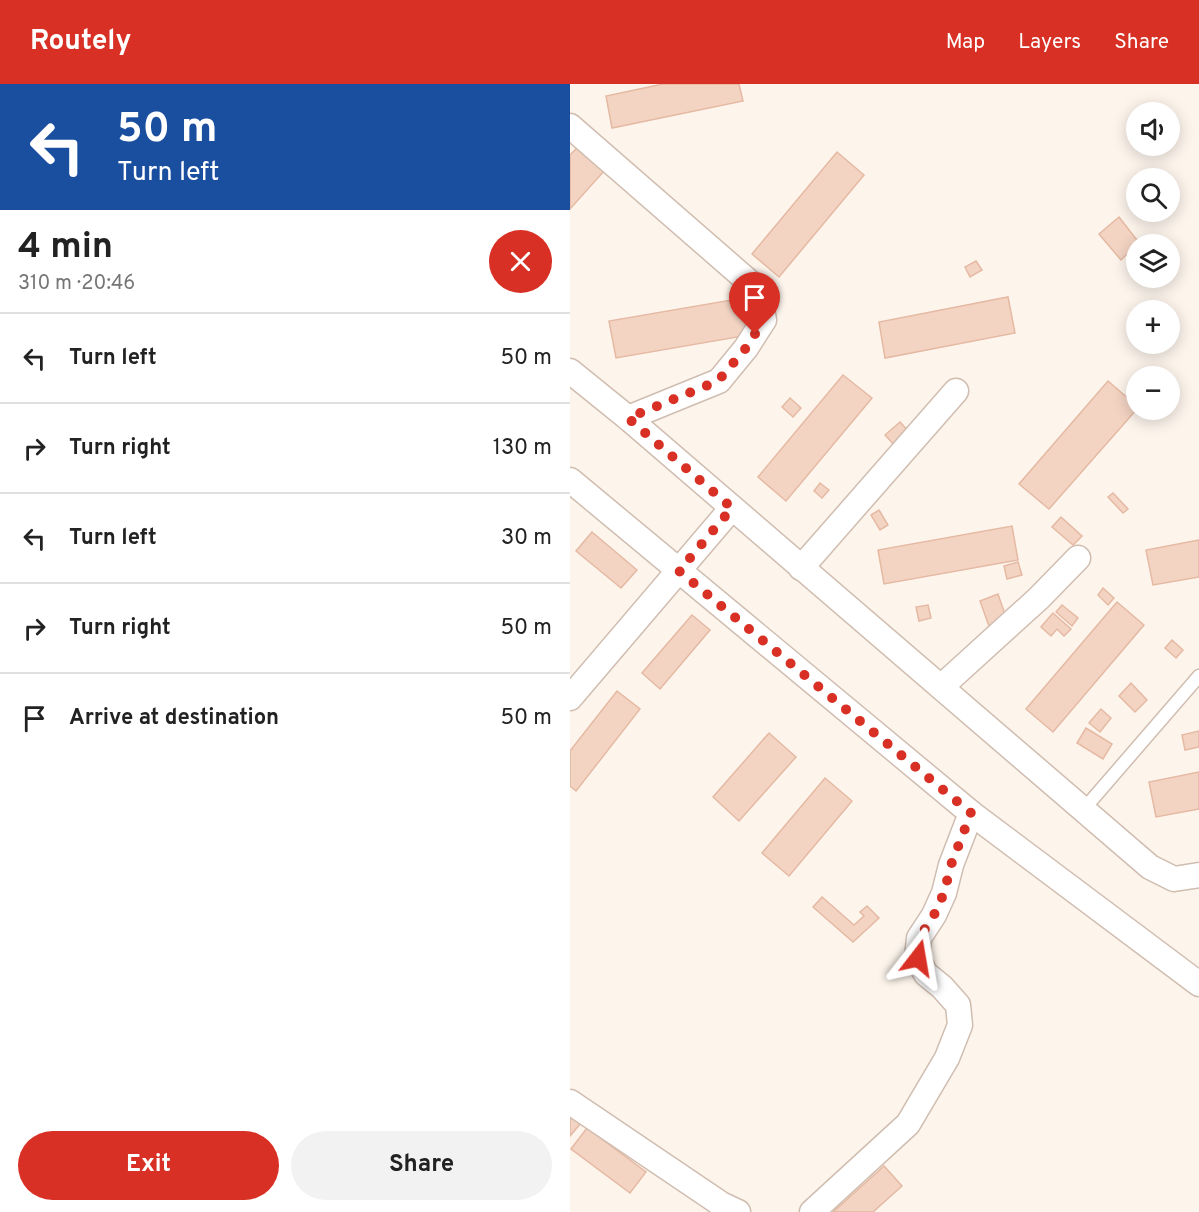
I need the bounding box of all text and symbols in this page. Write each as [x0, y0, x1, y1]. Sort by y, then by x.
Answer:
text: Routely [30, 24, 131, 60]
text: Map [946, 29, 985, 56]
text: Layers [1018, 29, 1081, 56]
text: Share [1114, 29, 1169, 56]
map controls [1126, 102, 1180, 420]
button: sound [1126, 102, 1180, 156]
text: 50 m [117, 104, 218, 157]
icon: left [18, 108, 96, 186]
text: Turn left [117, 156, 219, 190]
button: search [1126, 168, 1180, 222]
text: 4 min [18, 225, 113, 271]
button: close [489, 230, 552, 293]
button: layers [1126, 234, 1180, 288]
text: 310 m · 20:46 [18, 271, 135, 297]
pin [729, 272, 780, 334]
icon: arrive [738, 281, 771, 314]
button: + [1126, 300, 1180, 354]
icon: left [18, 342, 51, 375]
text: Turn left [69, 345, 157, 372]
text: 50 m [500, 345, 552, 372]
button: − [1126, 366, 1180, 420]
icon: right [18, 432, 51, 465]
text: Turn right [69, 435, 171, 462]
text: 130 m [493, 435, 552, 462]
icon: left [18, 522, 51, 555]
text: Turn left [69, 525, 157, 552]
text: 30 m [501, 525, 552, 552]
icon: right [18, 612, 51, 645]
text: Turn right [69, 615, 171, 642]
text: 50 m [500, 615, 552, 642]
icon: arrive [18, 702, 51, 735]
text: Arrive at destination [69, 705, 279, 732]
text: 50 m [500, 705, 552, 732]
position arrow [886, 926, 950, 990]
button: Exit [18, 1131, 279, 1200]
button: Share [291, 1131, 552, 1200]

